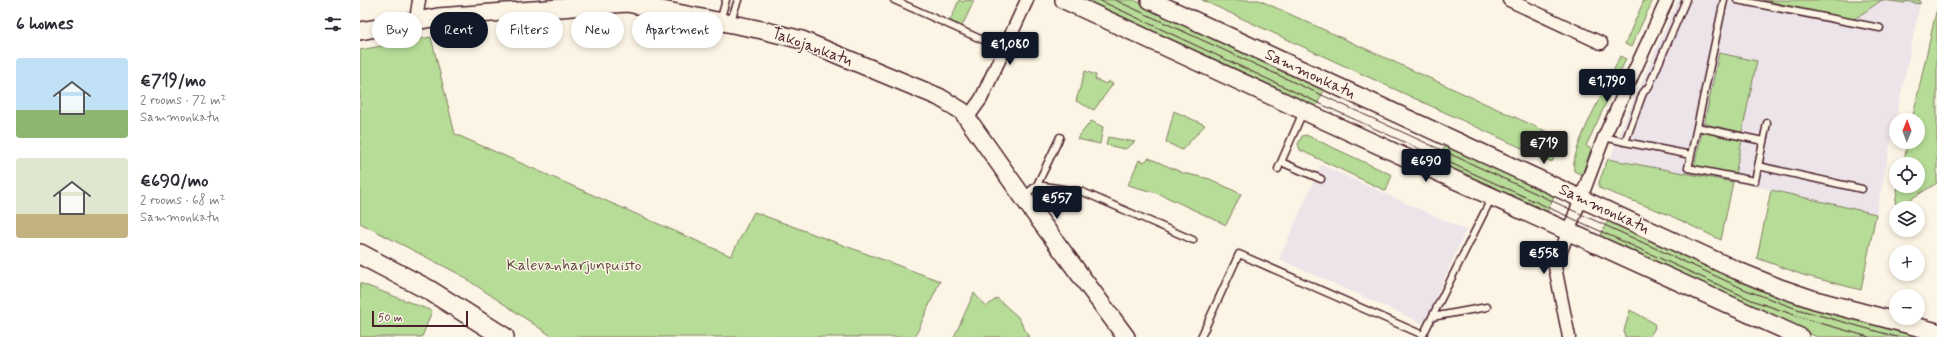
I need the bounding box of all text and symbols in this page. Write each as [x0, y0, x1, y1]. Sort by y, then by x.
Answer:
chip: Buy [372, 12, 422, 48]
chip: Rent [430, 12, 488, 48]
chip: Filters [496, 12, 563, 48]
chip: New [571, 12, 624, 48]
chip: Apartment [632, 12, 723, 48]
text: 6 homes [16, 13, 74, 35]
icon: filters [322, 13, 344, 35]
street label: Takojankatu [769, 23, 856, 72]
pin: €1,080 [977, 32, 1043, 66]
text: €1,080 [991, 36, 1029, 53]
street label: Sammonkatu [1261, 44, 1359, 104]
pin: €1,790 [1574, 69, 1640, 103]
text: €719/mo [140, 70, 206, 92]
text: €1,790 [1588, 73, 1626, 90]
icon: home [48, 74, 96, 122]
text: 2 rooms · 72 m² [140, 92, 226, 109]
text: Sammonkatu [140, 109, 219, 126]
north arrow [1889, 113, 1925, 149]
map controls [1889, 113, 1925, 325]
pin: €719 [1520, 131, 1568, 165]
text: €719 [1530, 135, 1558, 152]
pin: €690 [1402, 149, 1450, 183]
text: €690 [1411, 153, 1441, 170]
button: locate [1889, 157, 1925, 193]
text: €690/mo [140, 170, 208, 192]
icon: home [48, 174, 96, 222]
street label: Sammonkatu [1555, 179, 1653, 239]
pin: €557 [1033, 186, 1081, 220]
text: €557 [1042, 190, 1072, 207]
text: 2 rooms · 68 m² [140, 192, 225, 209]
button: layers [1889, 201, 1925, 237]
text: Sammonkatu [140, 209, 219, 226]
pin: €558 [1520, 241, 1568, 275]
text: €558 [1529, 245, 1559, 262]
button: + [1889, 245, 1925, 281]
park label: Kalevanharjunpuisto [506, 255, 642, 276]
button: − [1889, 289, 1925, 325]
scale bar [372, 309, 468, 328]
text: 50 m [378, 311, 403, 325]

